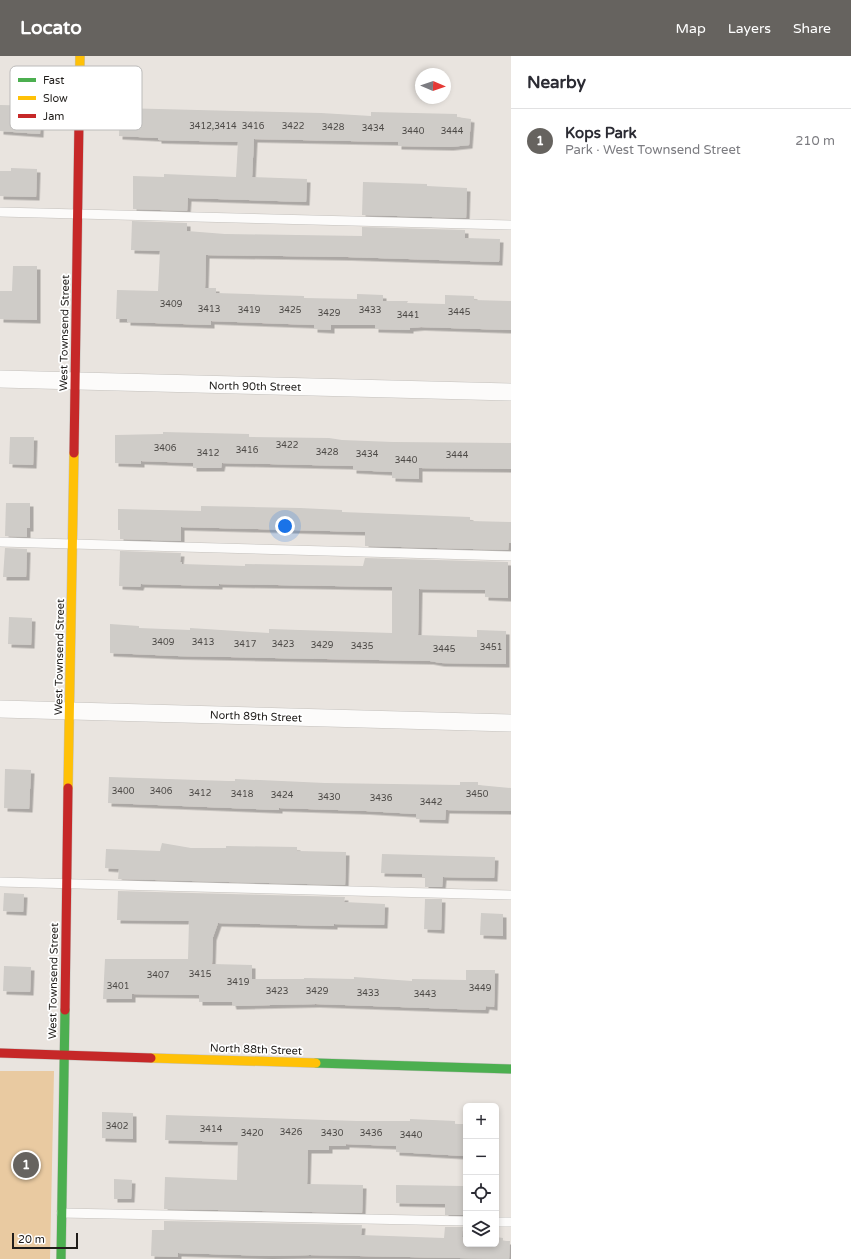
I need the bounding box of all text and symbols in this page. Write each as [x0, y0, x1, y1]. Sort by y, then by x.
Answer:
text: Locato [20, 17, 82, 39]
text: Map [676, 20, 706, 37]
text: Layers [728, 20, 771, 37]
text: Share [793, 20, 831, 37]
legend [10, 66, 142, 130]
north arrow [415, 68, 451, 104]
text: Nearby [527, 72, 586, 93]
text: Fast [43, 74, 64, 87]
text: Slow [43, 92, 68, 105]
text: Jam [43, 110, 64, 123]
house number: 3412,3414 [189, 121, 237, 132]
house number: 3416 [242, 121, 265, 132]
house number: 3422 [282, 121, 304, 132]
house number: 3428 [322, 122, 345, 133]
house number: 3434 [362, 123, 385, 134]
text: Kops Park [565, 124, 637, 142]
house number: 3440 [402, 126, 425, 137]
house number: 3444 [441, 126, 464, 137]
text: 1 [536, 133, 544, 149]
text: 210 m [795, 133, 835, 149]
text: Park · West Townsend Street [565, 142, 741, 158]
street label: West Townsend Street [57, 275, 72, 391]
house number: 3409 [160, 299, 183, 310]
house number: 3413 [198, 304, 220, 315]
house number: 3419 [238, 305, 261, 316]
house number: 3425 [279, 305, 302, 316]
house number: 3433 [359, 305, 381, 316]
house number: 3445 [448, 307, 471, 318]
house number: 3429 [318, 308, 341, 319]
house number: 3441 [397, 310, 419, 321]
street label: North 90th Street [209, 379, 301, 394]
house number: 3422 [276, 440, 298, 451]
house number: 3406 [154, 443, 177, 454]
house number: 3416 [236, 445, 259, 456]
house number: 3428 [316, 447, 339, 458]
house number: 3412 [197, 448, 219, 459]
house number: 3434 [356, 449, 379, 460]
house number: 3444 [446, 450, 469, 461]
house number: 3440 [395, 455, 418, 466]
your location [275, 516, 295, 536]
street label: West Townsend Street [52, 599, 67, 715]
house number: 3409 [152, 637, 175, 648]
house number: 3413 [192, 637, 214, 648]
house number: 3417 [234, 639, 257, 650]
house number: 3423 [272, 639, 294, 650]
house number: 3429 [311, 640, 334, 651]
house number: 3435 [351, 641, 374, 652]
house number: 3451 [480, 642, 502, 653]
house number: 3445 [433, 644, 456, 655]
street label: North 89th Street [210, 708, 302, 725]
house number: 3400 [112, 786, 135, 797]
house number: 3406 [150, 786, 173, 797]
house number: 3412 [189, 788, 211, 799]
house number: 3418 [231, 789, 254, 800]
house number: 3450 [466, 789, 489, 800]
house number: 3424 [271, 790, 294, 801]
house number: 3430 [318, 792, 341, 803]
house number: 3436 [370, 793, 393, 804]
house number: 3442 [420, 797, 442, 808]
street label: West Townsend Street [46, 923, 61, 1039]
house number: 3415 [189, 969, 212, 980]
house number: 3407 [147, 970, 170, 981]
house number: 3419 [227, 977, 250, 988]
house number: 3401 [107, 981, 129, 992]
house number: 3449 [469, 983, 492, 994]
house number: 3423 [266, 986, 288, 997]
house number: 3429 [306, 986, 329, 997]
house number: 3433 [357, 988, 379, 999]
house number: 3443 [414, 989, 436, 1000]
street label: North 88th Street [210, 1041, 302, 1058]
map controls [463, 1103, 499, 1247]
button: + [463, 1103, 499, 1139]
house number: 3402 [106, 1121, 128, 1132]
house number: 3414 [200, 1124, 223, 1135]
house number: 3426 [280, 1127, 303, 1138]
house number: 3420 [241, 1128, 264, 1139]
house number: 3430 [321, 1128, 344, 1139]
house number: 3436 [360, 1128, 383, 1139]
house number: 3440 [400, 1130, 423, 1141]
button: − [463, 1139, 499, 1175]
pin: 1 [13, 1150, 39, 1180]
button: locate [463, 1175, 499, 1211]
button: layers [463, 1211, 499, 1247]
scale bar [12, 1231, 78, 1250]
text: 20 m [18, 1233, 45, 1246]

